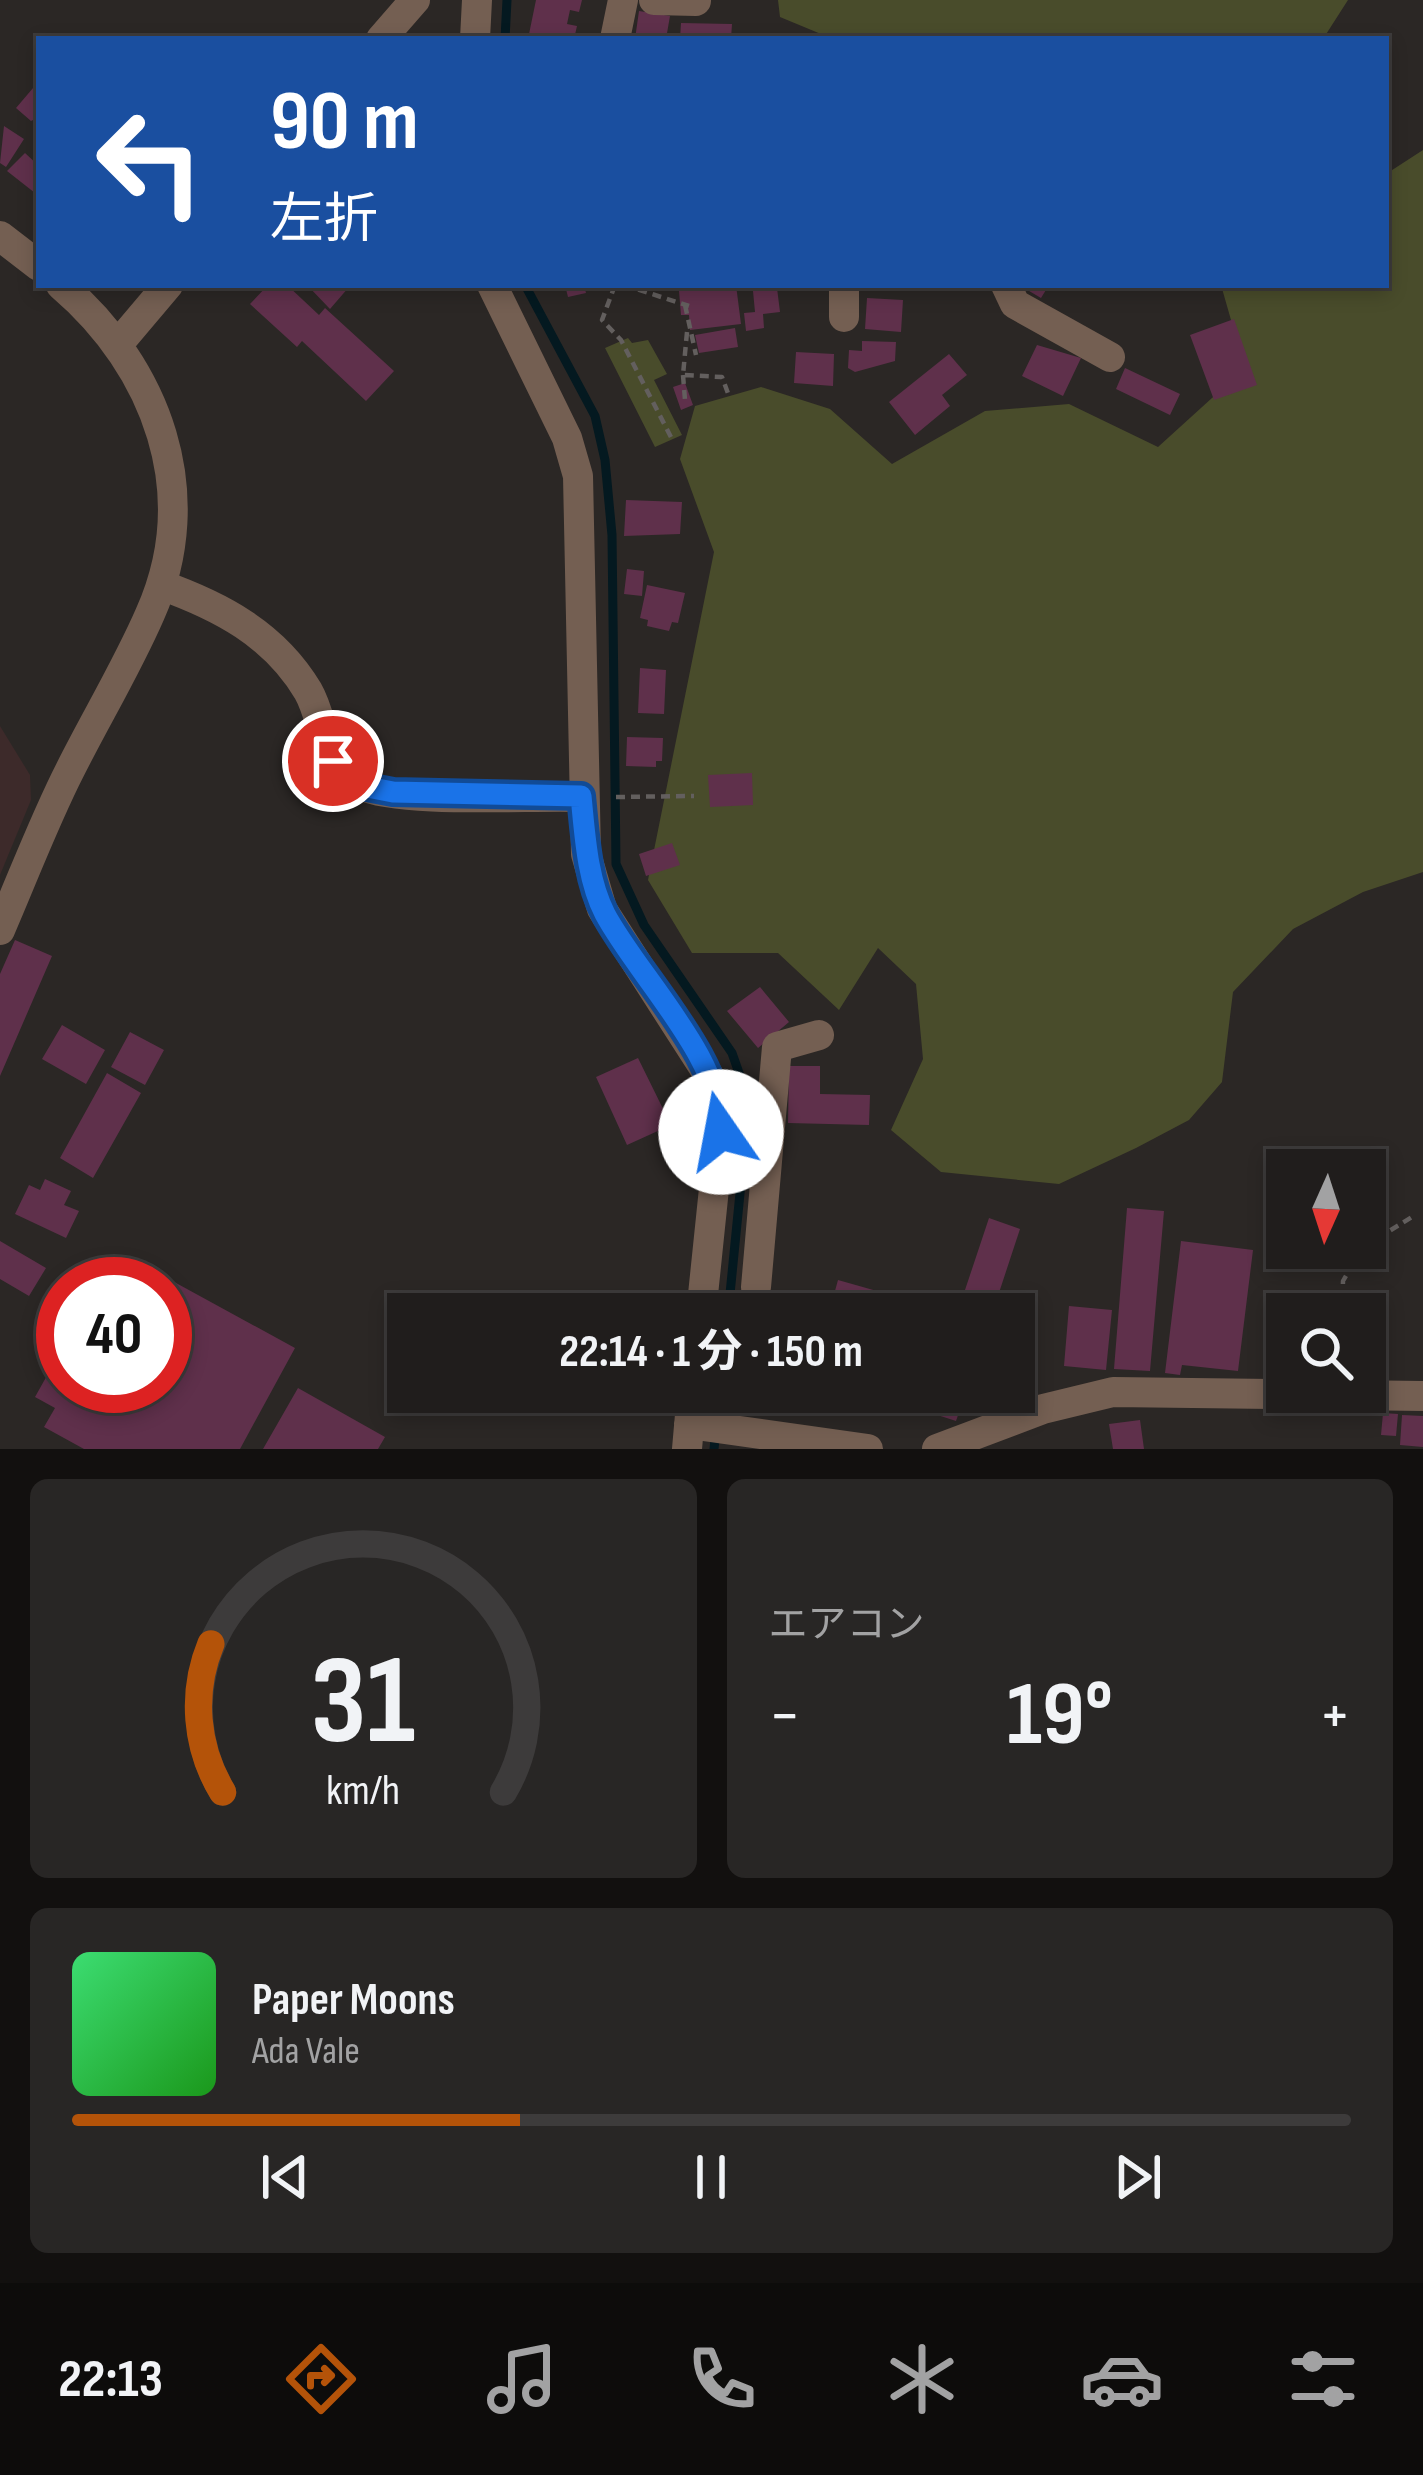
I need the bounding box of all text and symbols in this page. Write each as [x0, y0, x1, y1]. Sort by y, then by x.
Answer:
text: 90 m [270, 72, 419, 173]
icon: left [72, 84, 228, 240]
text: 左折 [270, 188, 378, 253]
pin [282, 710, 384, 812]
icon: arrive [300, 728, 366, 794]
position arrow [658, 1069, 784, 1195]
north arrow [1266, 1149, 1386, 1269]
map controls [1266, 1149, 1386, 1413]
speed limit sign: 40 [36, 1257, 192, 1413]
button: search [1266, 1293, 1386, 1413]
text: 22:14 · 1 分 · 150 m [559, 1325, 863, 1380]
text: エアコン [769, 1602, 925, 1649]
text: 31 [311, 1629, 416, 1778]
text: 19° [1007, 1662, 1113, 1770]
text: − [769, 1677, 801, 1756]
text: + [1319, 1677, 1351, 1756]
text: km/h [326, 1764, 400, 1816]
text: Paper Moons [252, 1973, 455, 2028]
text: Ada Vale [252, 2028, 360, 2075]
icon: previous [252, 2144, 318, 2210]
icon: pause [678, 2144, 744, 2210]
icon: next [1105, 2144, 1171, 2210]
icon: directions [279, 2337, 363, 2421]
icon: music [480, 2337, 564, 2421]
icon: phone [680, 2337, 764, 2421]
icon: climate [880, 2337, 964, 2421]
icon: car [1080, 2337, 1164, 2421]
icon: filters [1281, 2337, 1365, 2421]
text: 22:13 [58, 2347, 163, 2412]

